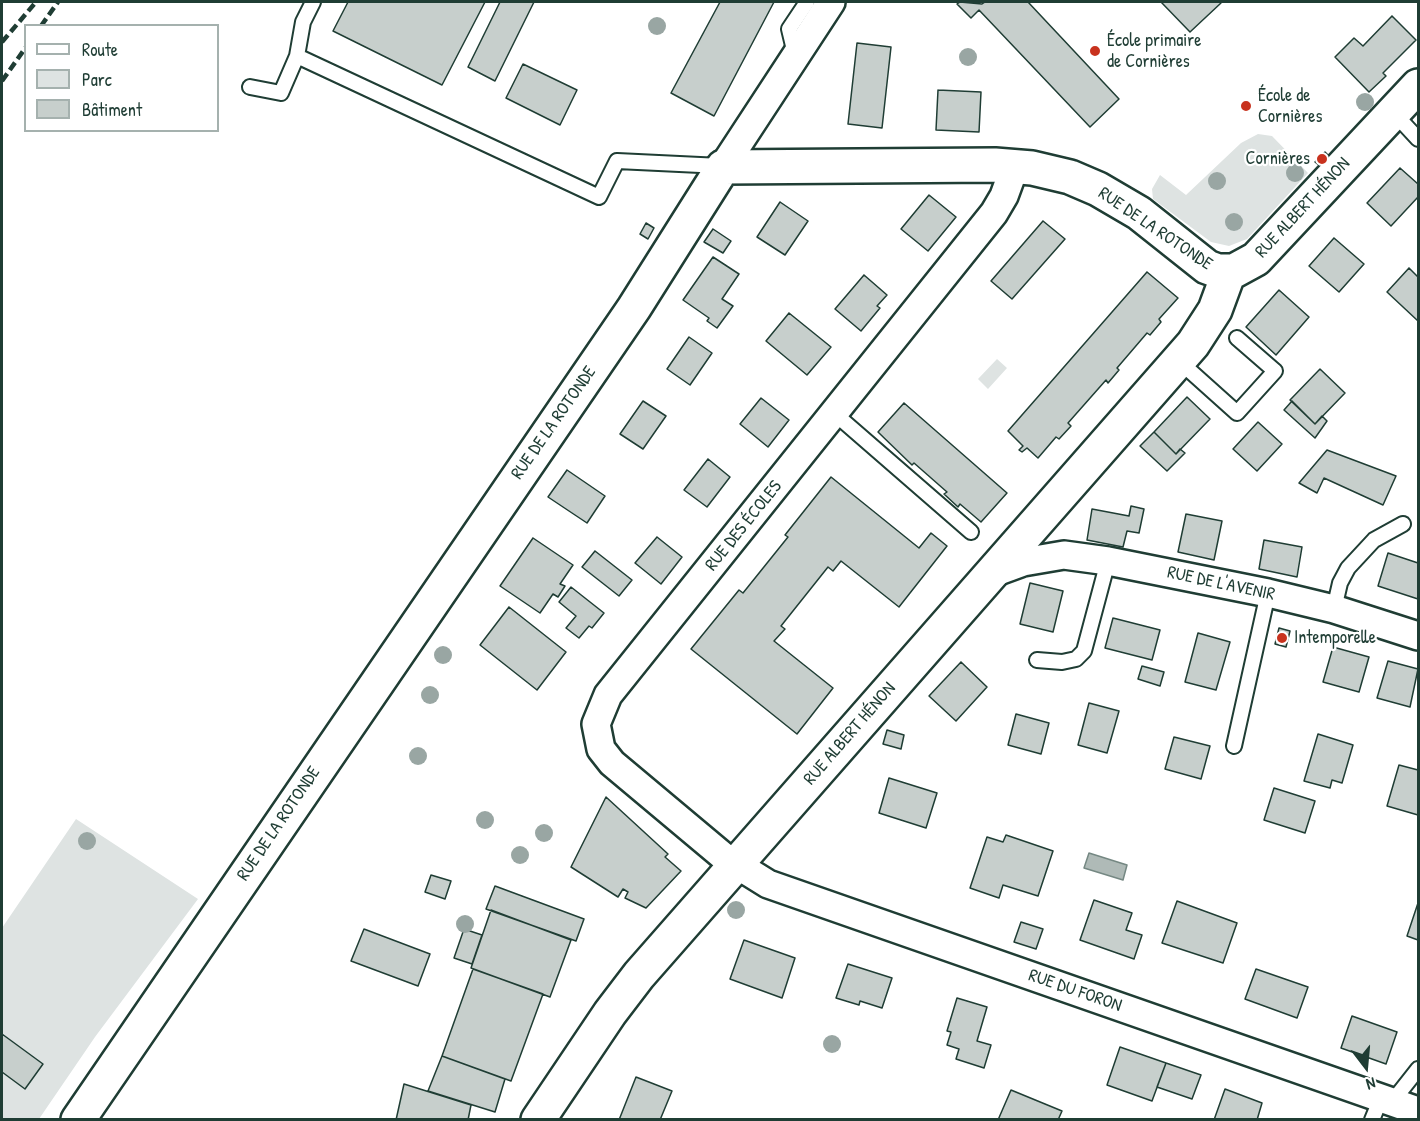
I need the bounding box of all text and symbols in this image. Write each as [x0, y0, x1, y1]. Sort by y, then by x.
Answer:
legend [24, 24, 219, 132]
place label: École primaire de Cornières [1107, 30, 1201, 72]
text: Route [82, 37, 118, 62]
marker: École primaire de Cornières [1088, 44, 1102, 58]
text: Parc [82, 67, 112, 92]
place label: École de Cornières [1258, 85, 1322, 128]
text: Bâtiment [82, 97, 142, 122]
marker: École de Cornières [1239, 99, 1253, 113]
place label: Cornières [1246, 148, 1310, 170]
marker: Cornières [1315, 152, 1329, 166]
street label: RUE ALBERT HÉNON [1251, 153, 1355, 263]
street label: RUE DE LA ROTONDE [1094, 183, 1216, 275]
street label: RUE DE LA ROTONDE [507, 362, 601, 484]
street label: RUE DES ÉCOLES [701, 477, 787, 575]
street label: RUE DE L'AVENIR [1165, 562, 1277, 606]
place label: Intemporelle [1294, 627, 1376, 649]
marker: Intemporelle [1275, 631, 1289, 645]
street label: RUE ALBERT HÉNON [800, 678, 900, 790]
street label: RUE DE LA ROTONDE [233, 763, 325, 885]
street label: RUE DU FORON [1025, 965, 1125, 1017]
north arrow [1336, 1037, 1396, 1097]
text: N [1364, 1073, 1378, 1096]

